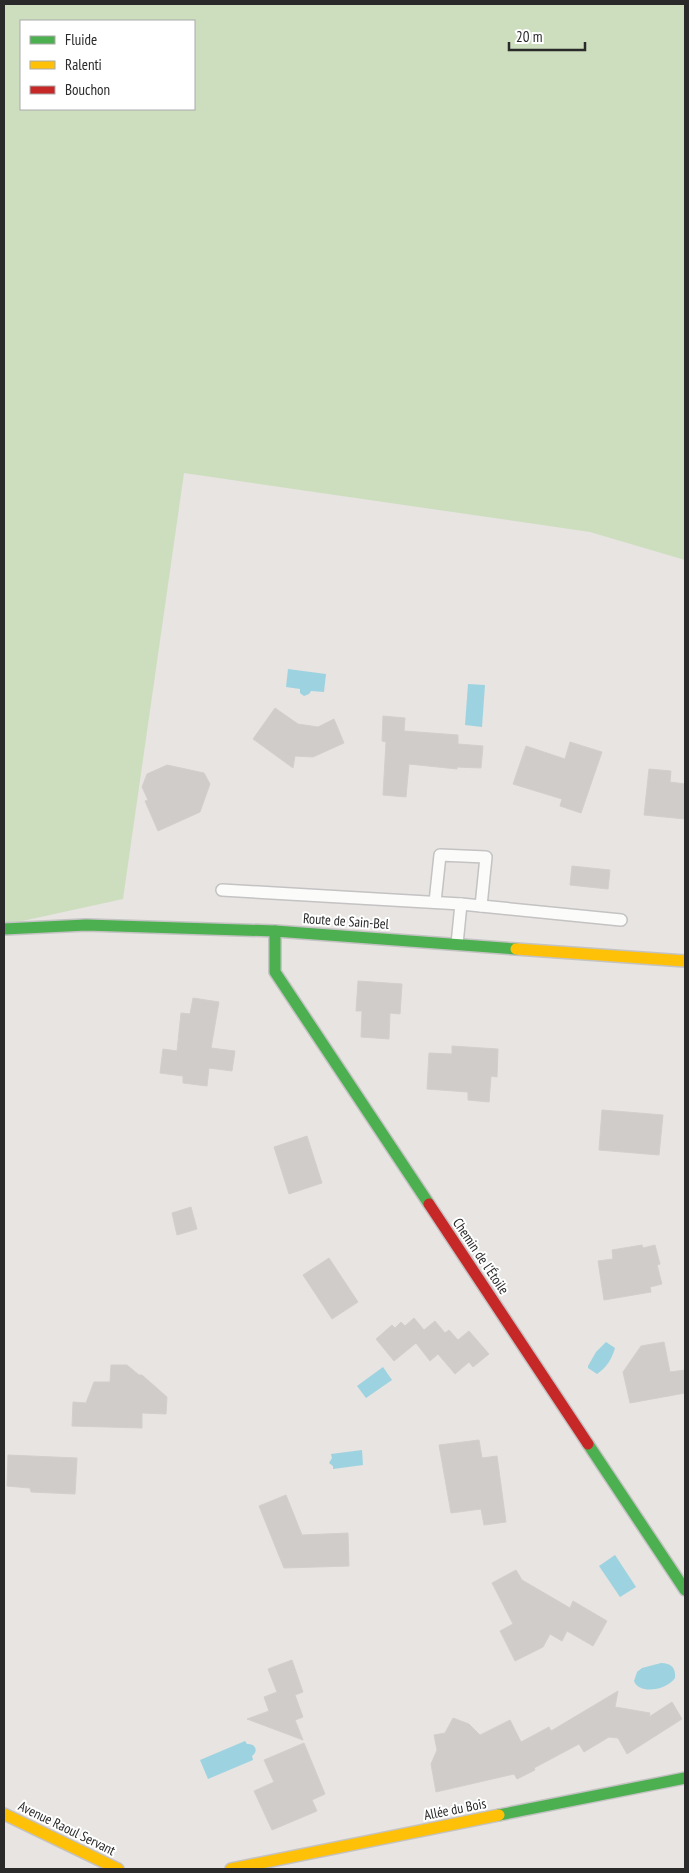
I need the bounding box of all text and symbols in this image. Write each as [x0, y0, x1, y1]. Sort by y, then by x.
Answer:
legend [20, 20, 195, 110]
scale bar [509, 20, 585, 52]
text: 20 m [516, 27, 542, 46]
text: Fluide [65, 30, 97, 49]
text: Ralenti [65, 55, 102, 74]
text: Bouchon [65, 80, 110, 99]
street label: Route de Sain-Bel [302, 909, 390, 933]
street label: Chemin de l'Étoile [449, 1214, 513, 1298]
street label: Allée du Bois [422, 1794, 488, 1824]
street label: Avenue Raoul Servant [16, 1797, 119, 1859]

